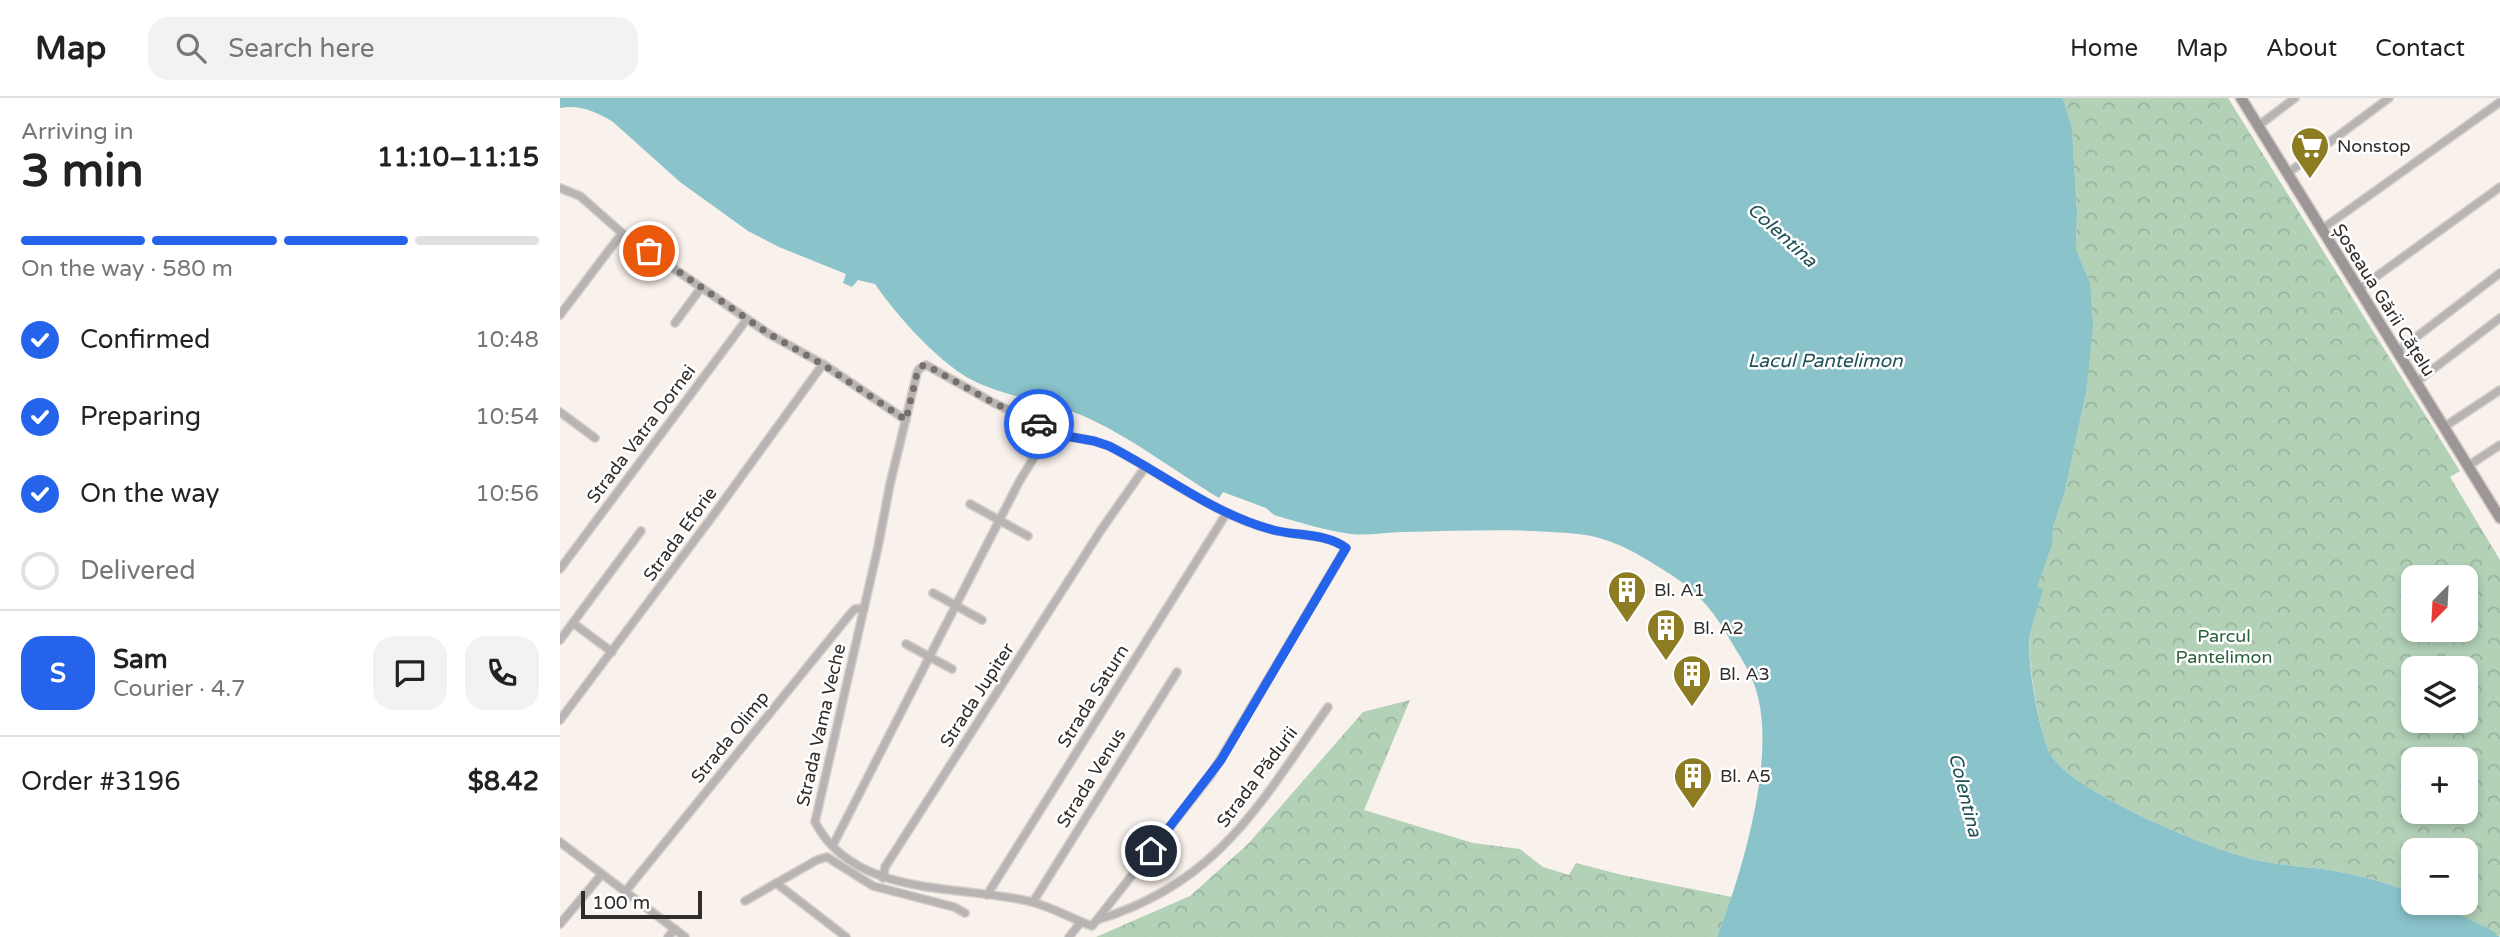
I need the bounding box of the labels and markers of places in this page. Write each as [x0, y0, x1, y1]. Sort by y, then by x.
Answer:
supermarket icon: Nonstop [2289, 125, 2331, 180]
place label: Nonstop [2337, 135, 2411, 157]
pin [619, 221, 679, 281]
building icon: Bl. A1 [1606, 569, 1648, 624]
place label: Bl. A1 [1654, 579, 1705, 601]
building icon: Bl. A2 [1645, 607, 1687, 662]
place label: Bl. A2 [1693, 617, 1744, 639]
building icon: Bl. A3 [1671, 653, 1713, 708]
place label: Bl. A3 [1719, 663, 1770, 685]
building icon: Bl. A5 [1672, 755, 1714, 810]
place label: Bl. A5 [1720, 765, 1771, 787]
pin [1121, 821, 1181, 881]

